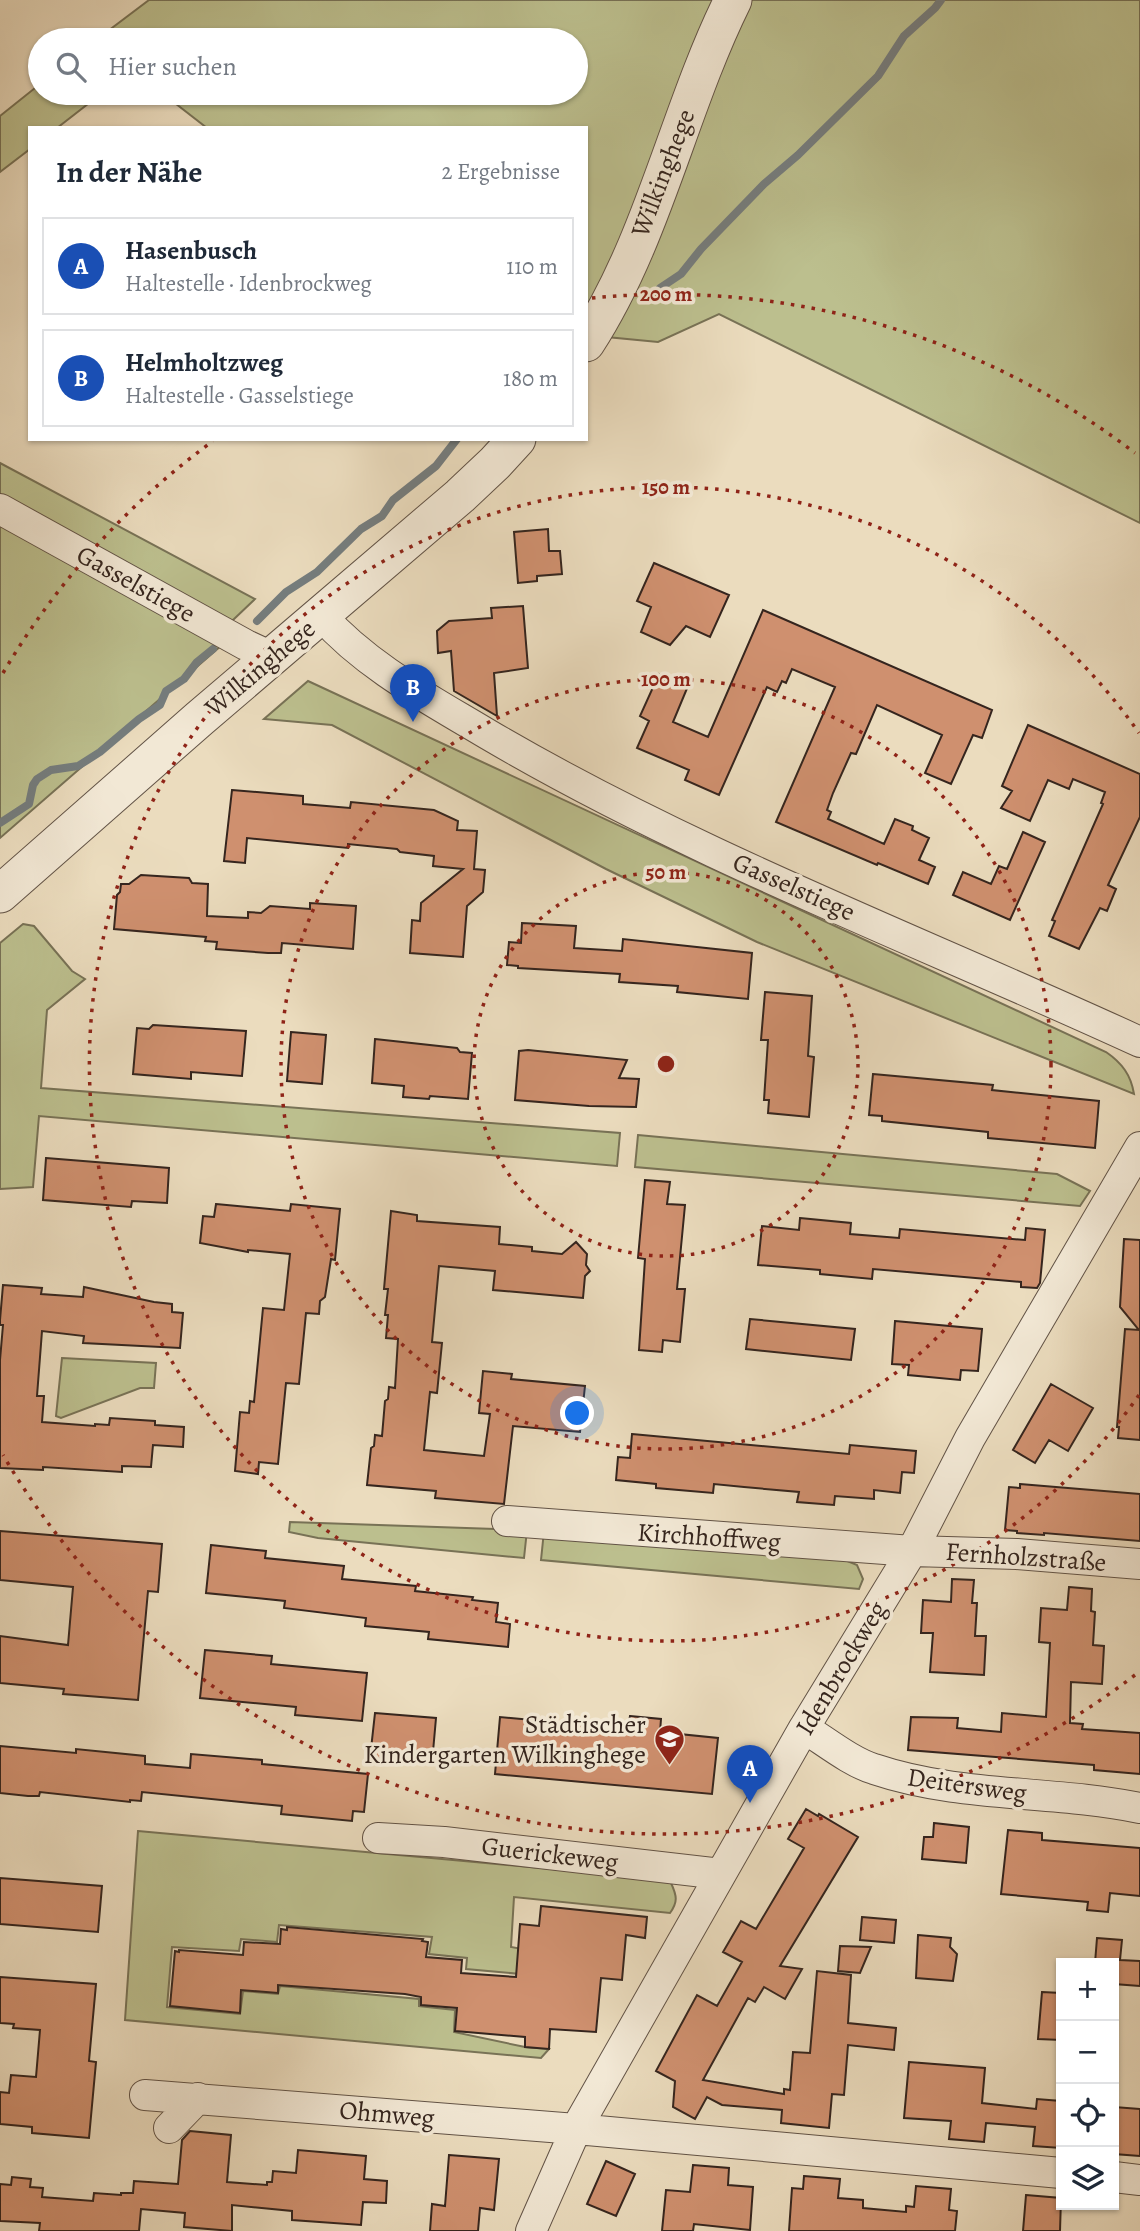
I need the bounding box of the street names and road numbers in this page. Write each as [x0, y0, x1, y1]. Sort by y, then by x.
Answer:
street label: Wilkinghege [622, 104, 703, 243]
street label: Gasselstiege [70, 537, 202, 631]
street label: Wilkinghege [197, 611, 323, 725]
street label: Gasselstiege [727, 844, 861, 930]
street label: Kirchhoffweg [636, 1515, 782, 1559]
street label: Fernholzstraße [944, 1534, 1108, 1580]
street label: Idenbrockweg [787, 1594, 895, 1742]
street label: Deitersweg [905, 1759, 1029, 1811]
street label: Guerickeweg [480, 1828, 620, 1880]
street label: Ohmweg [338, 2092, 436, 2136]

